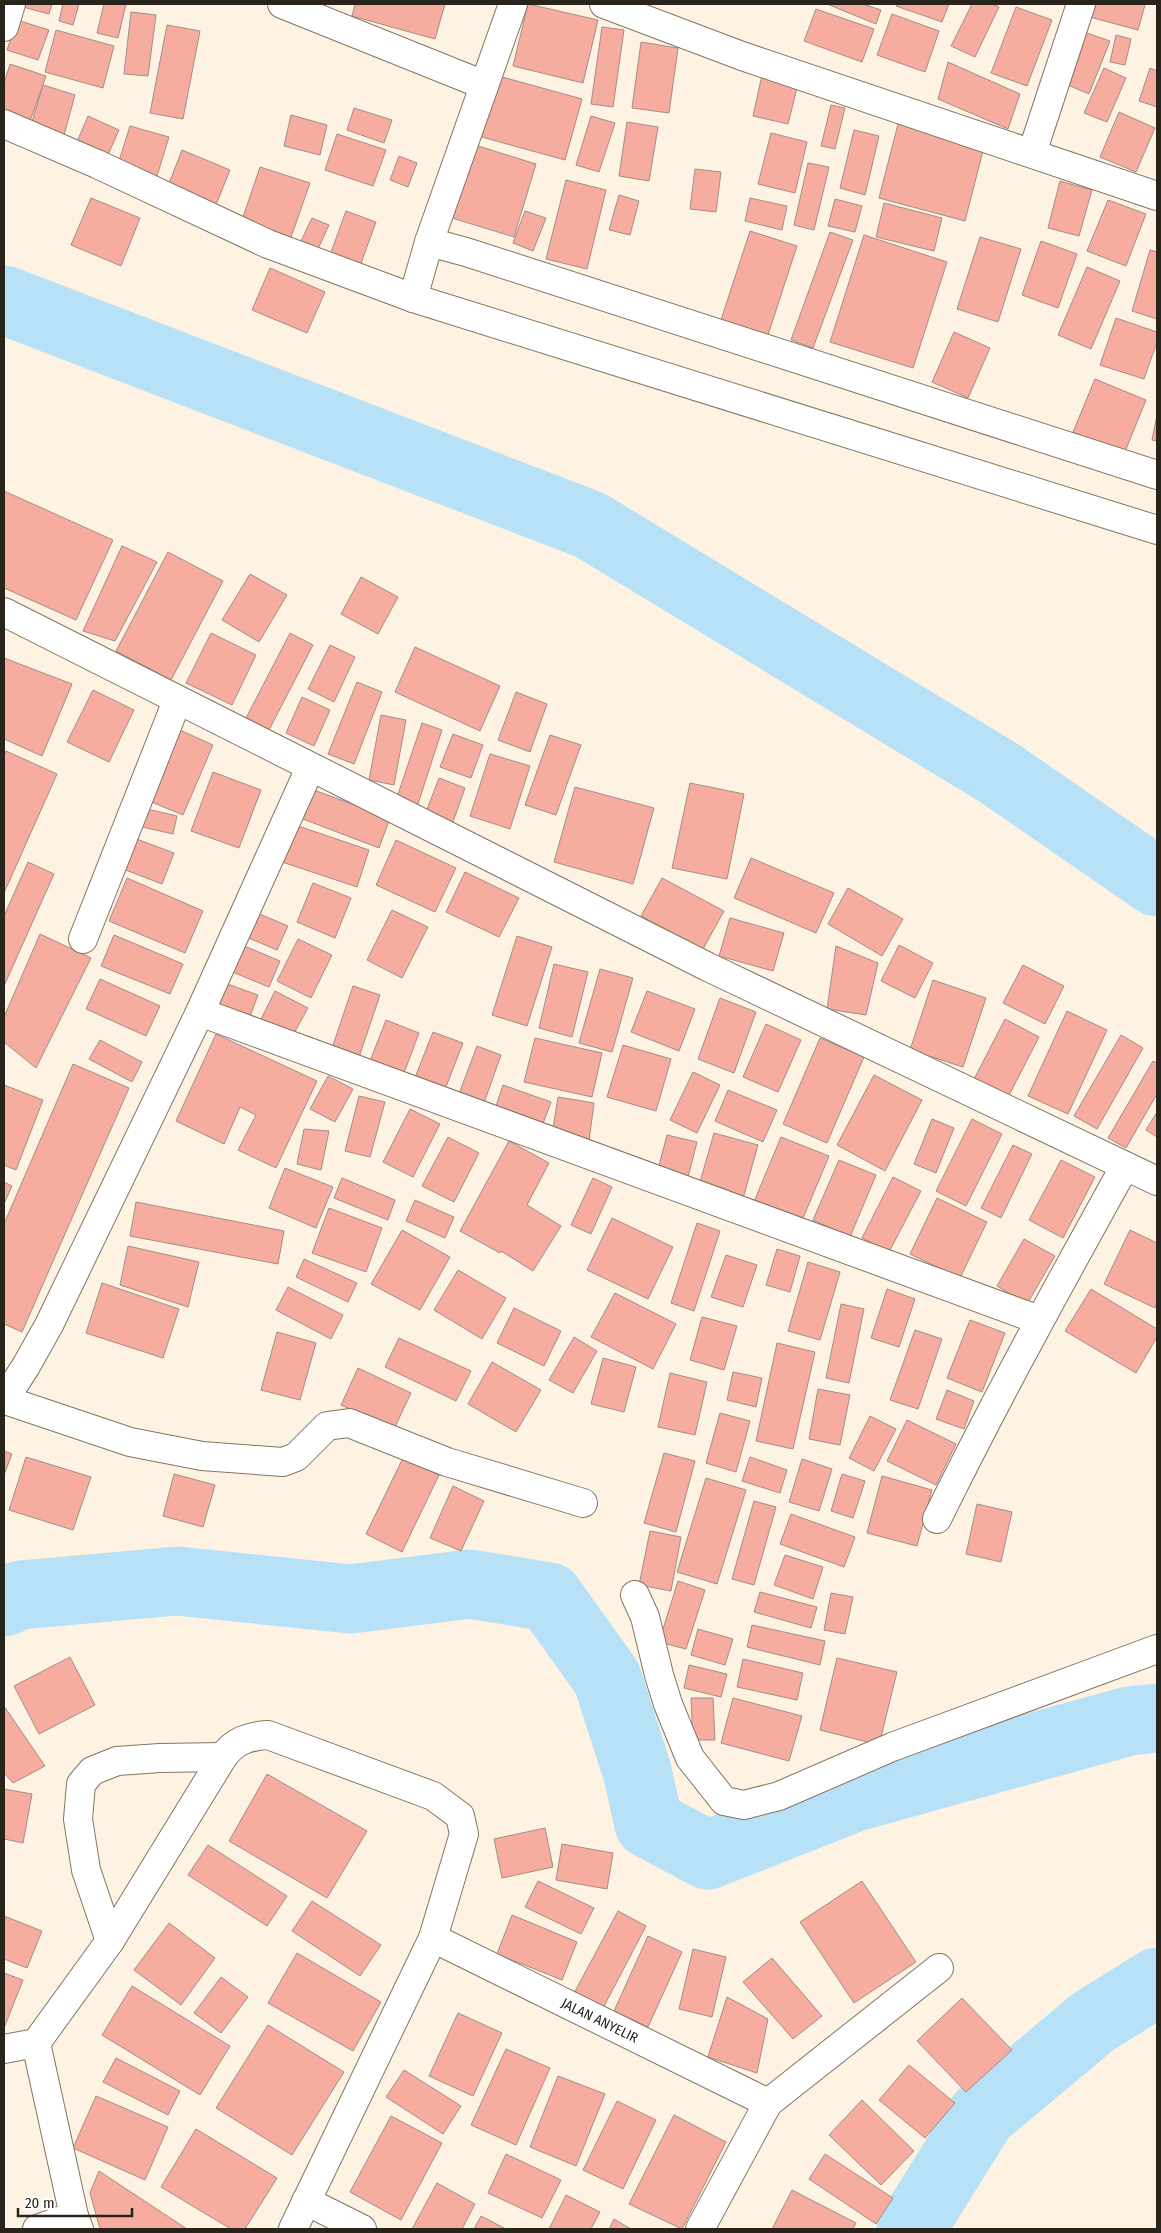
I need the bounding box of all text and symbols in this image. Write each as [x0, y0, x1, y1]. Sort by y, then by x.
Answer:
street label: JALAN ANYELIR [559, 1994, 641, 2046]
scale bar [18, 2186, 131, 2218]
text: 20 m [25, 2194, 55, 2212]

